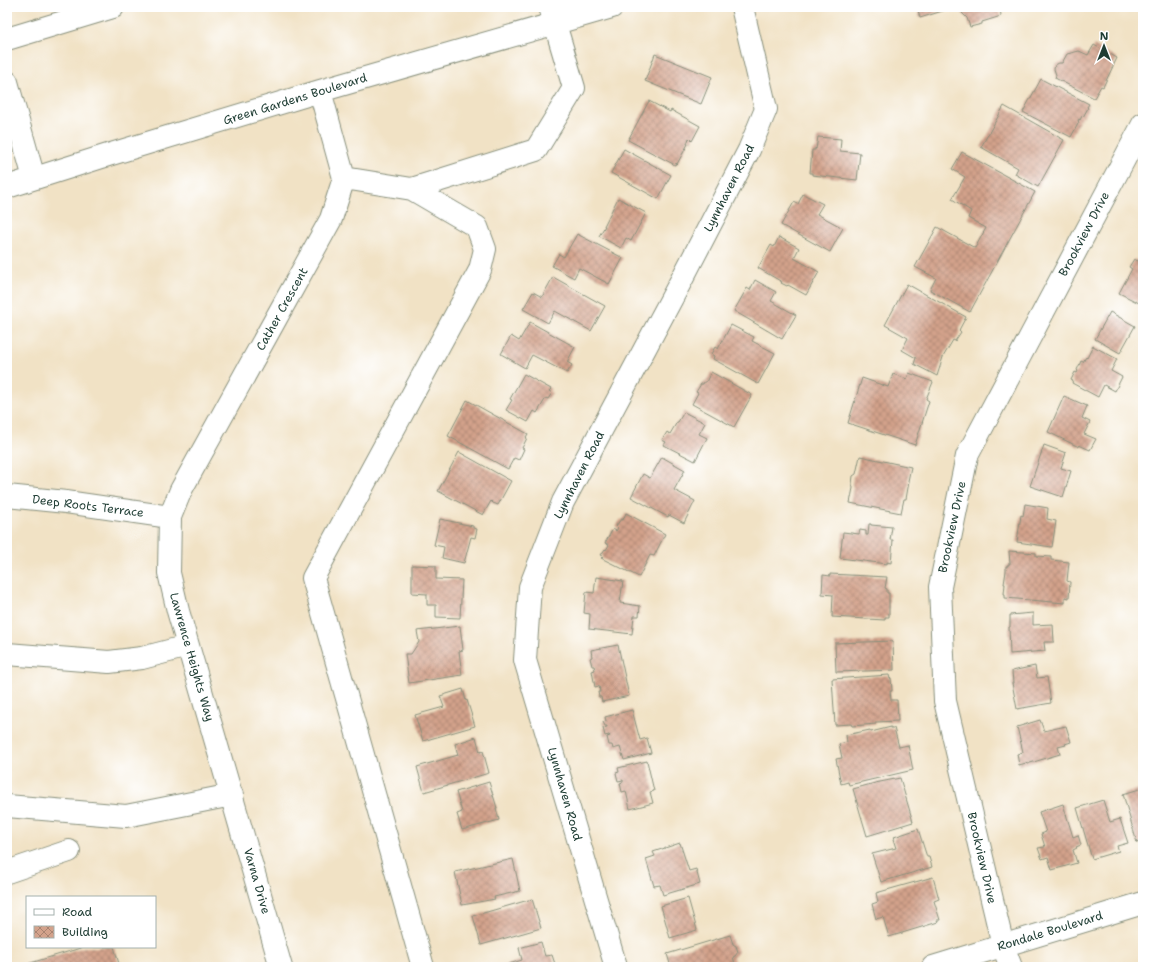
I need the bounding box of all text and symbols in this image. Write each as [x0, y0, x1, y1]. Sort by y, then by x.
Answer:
north arrow [1084, 26, 1124, 66]
text: N [1100, 29, 1109, 44]
street label: Green Gardens Boulevard [221, 69, 369, 129]
street label: Lynnhaven Road [700, 141, 758, 235]
street label: Brookview Drive [1055, 189, 1113, 279]
street label: Cather Crescent [253, 265, 311, 353]
street label: Lynnhaven Road [550, 428, 608, 522]
street label: Brookview Drive [934, 479, 970, 574]
street label: Deep Roots Terrace [31, 491, 145, 521]
street label: Lawrence Heights Way [166, 591, 218, 723]
street label: Lynnhaven Road [544, 745, 586, 843]
street label: Brookview Drive [964, 811, 1000, 906]
street label: Varna Drive [240, 846, 274, 916]
legend [26, 896, 156, 948]
text: Road [62, 904, 93, 920]
street label: Rondale Boulevard [995, 907, 1105, 955]
text: Building [62, 924, 108, 940]

